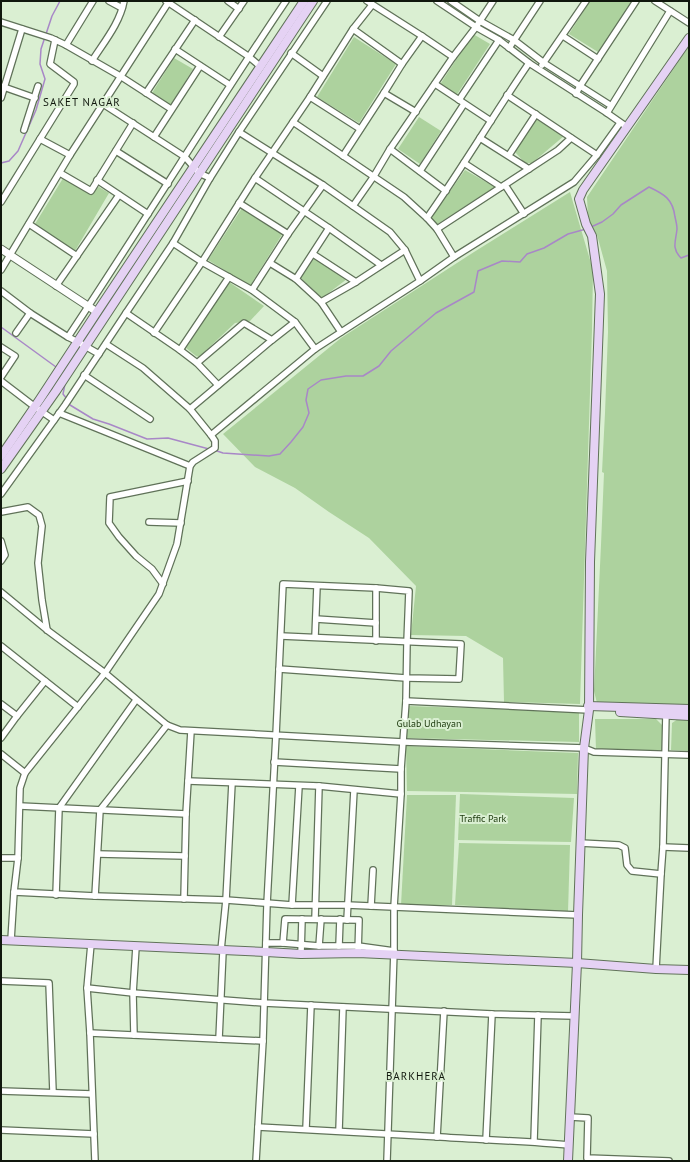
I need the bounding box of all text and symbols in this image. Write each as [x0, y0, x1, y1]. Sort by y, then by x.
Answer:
district label: SAKET NAGAR [43, 95, 121, 109]
park label: Gulab Udhayan [397, 717, 461, 730]
park label: Traffic Park [460, 812, 507, 825]
district label: BARKHERA [386, 1069, 446, 1083]

